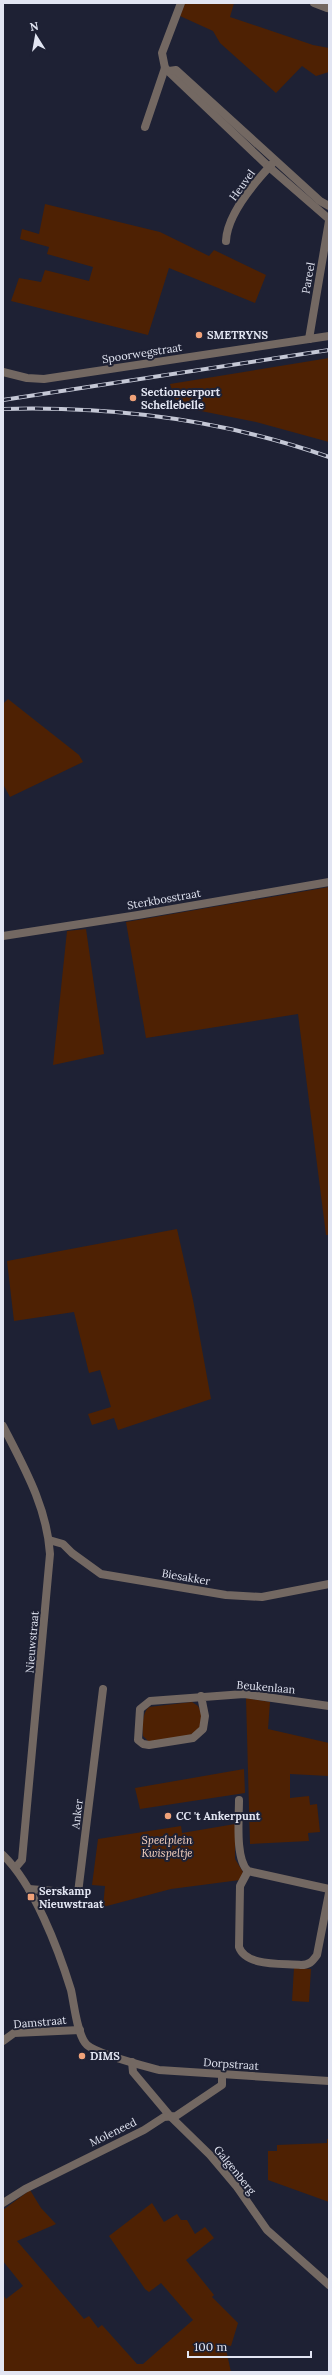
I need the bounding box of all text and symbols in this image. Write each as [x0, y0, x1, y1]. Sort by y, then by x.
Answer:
north arrow [16, 16, 56, 56]
text: N [29, 18, 40, 34]
street label: Heuvel [226, 167, 258, 203]
street label: Pareel [298, 261, 318, 295]
place label: SMETRYNS [207, 328, 268, 342]
marker: SMETRYNS [194, 330, 204, 340]
street label: Spoorwegstraat [101, 340, 184, 366]
place label: Sectioneerport Schellebelle [141, 385, 221, 412]
marker: Sectioneerport Schellebelle [128, 393, 138, 403]
street label: Sterkbosstraat [126, 886, 203, 912]
street label: Biesakker [161, 1566, 212, 1588]
street label: Nieuwstraat [22, 1610, 42, 1674]
street label: Beukenlaan [236, 1677, 296, 1697]
street label: Anker [68, 1798, 86, 1831]
place label: CC 't Ankerpunt [176, 1809, 261, 1823]
marker: CC 't Ankerpunt [163, 1811, 173, 1821]
park label: Speelplein Kwispeltje [141, 1833, 193, 1860]
place label: Serskamp Nieuwstraat [39, 1884, 104, 1911]
marker: Serskamp Nieuwstraat [26, 1892, 36, 1902]
street label: Damstraat [13, 2013, 68, 2031]
place label: DIMS [90, 2049, 120, 2063]
marker: DIMS [77, 2051, 87, 2061]
street label: Dorpstraat [203, 2055, 260, 2073]
street label: Moleneed [87, 2114, 139, 2149]
street label: Galgenberg [211, 2143, 260, 2198]
scale bar [188, 2333, 311, 2359]
text: 100 m [194, 2339, 227, 2354]

